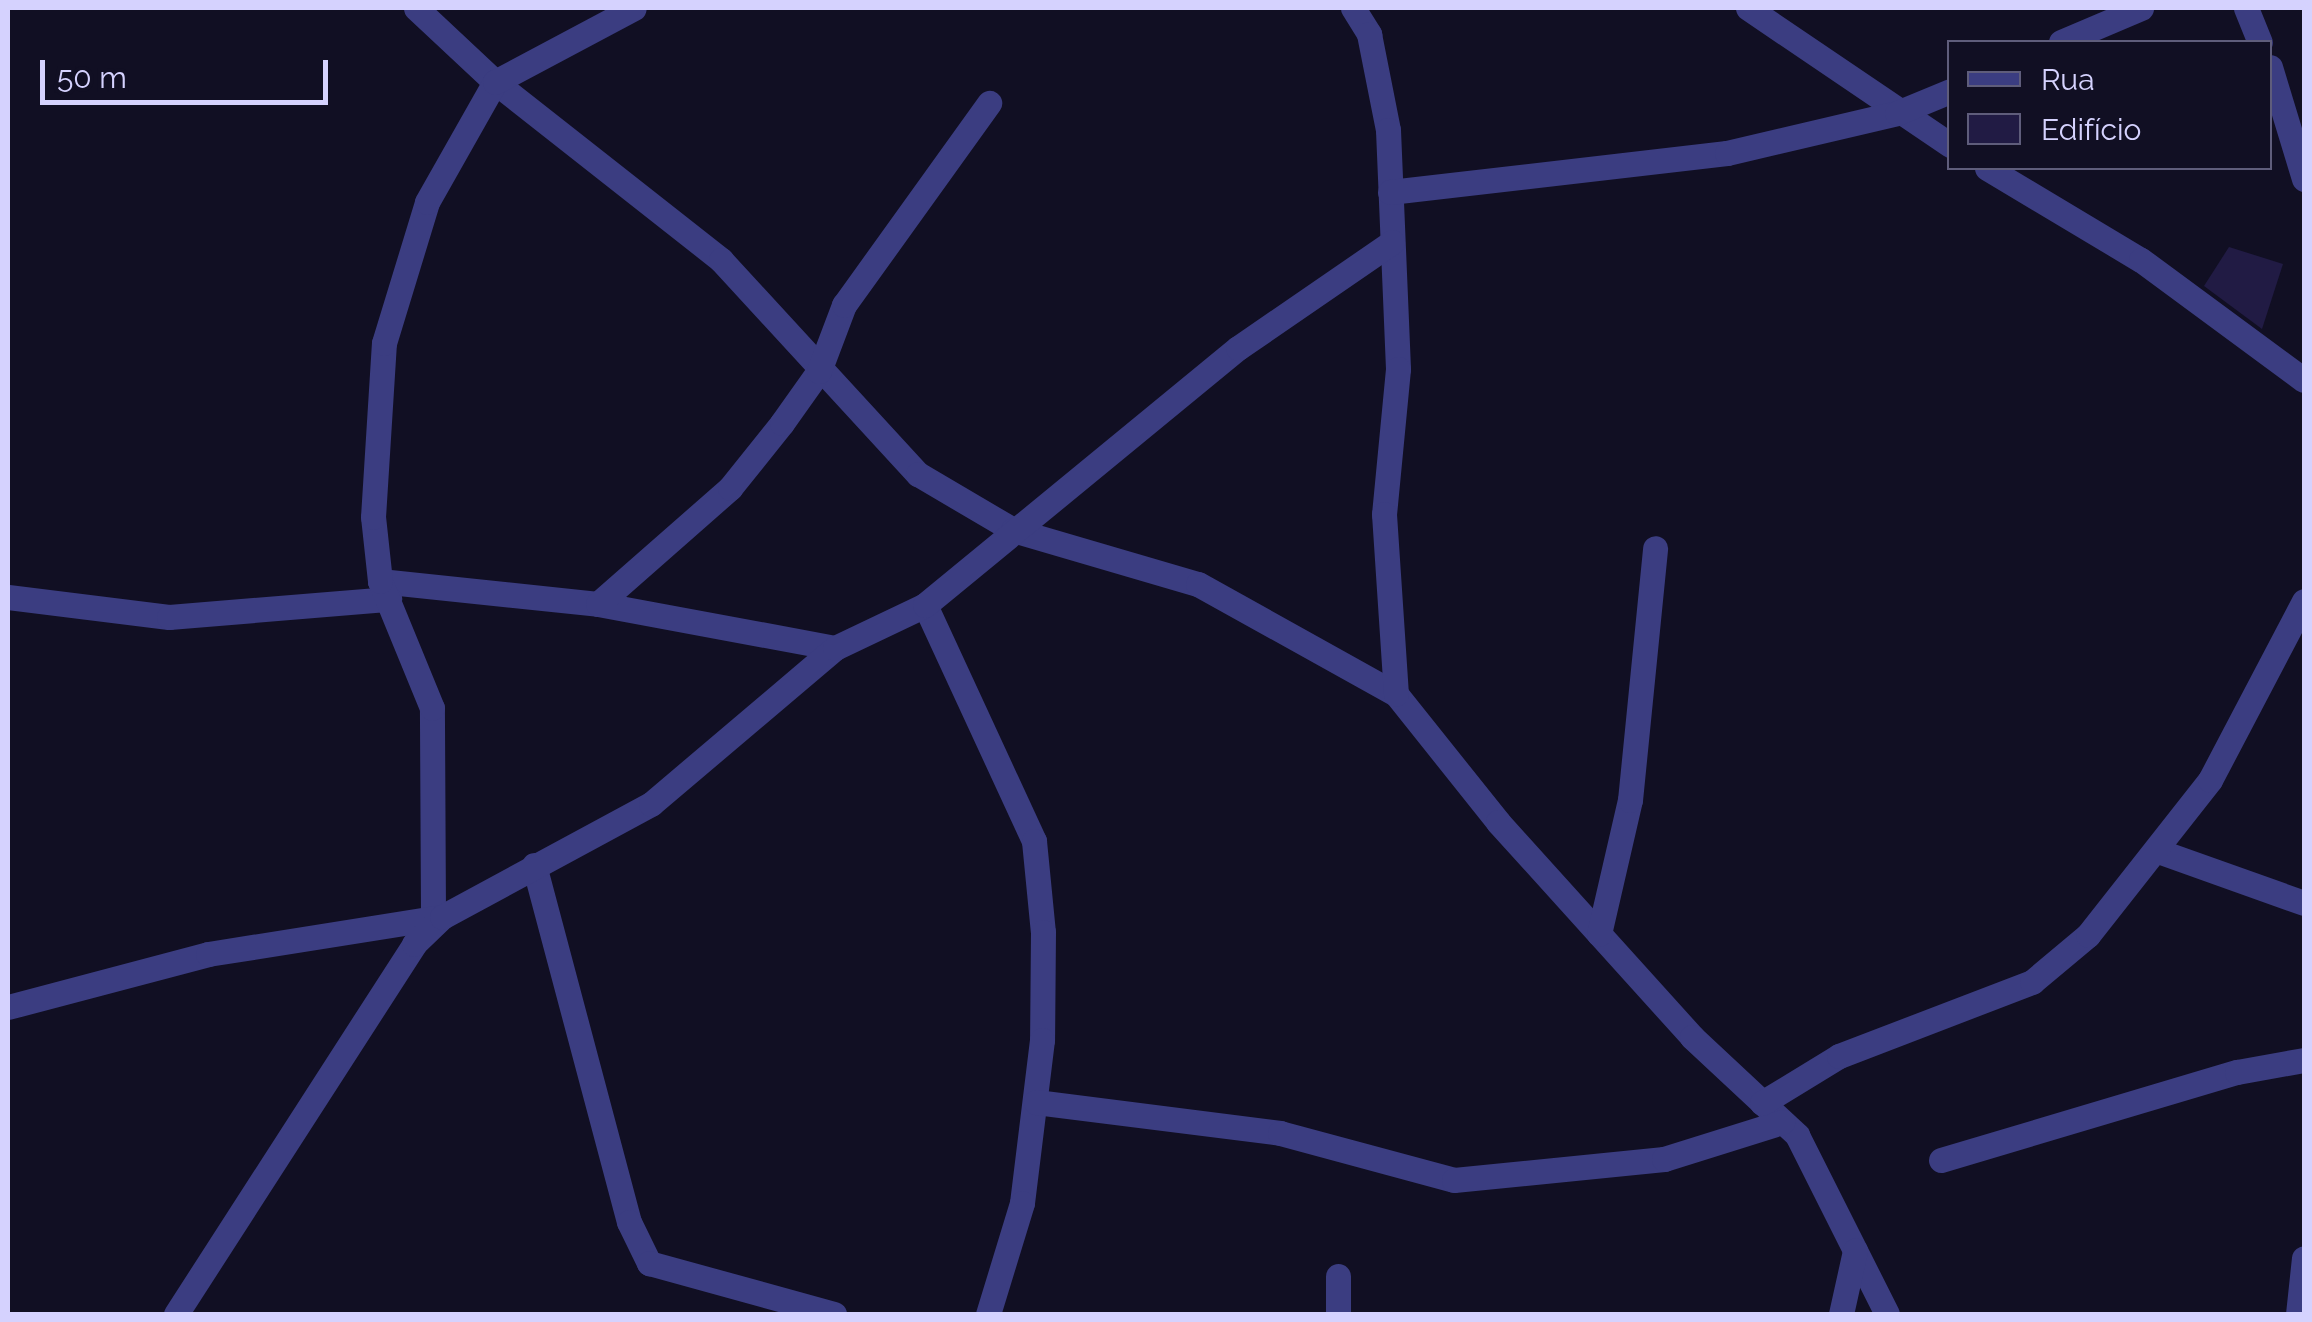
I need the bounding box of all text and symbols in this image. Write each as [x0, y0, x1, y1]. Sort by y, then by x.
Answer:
scale bar [45, 40, 332, 102]
legend [1947, 40, 2272, 170]
text: 50 m [57, 60, 127, 95]
text: Rua [2041, 62, 2095, 97]
text: Edifício [2041, 112, 2141, 147]

